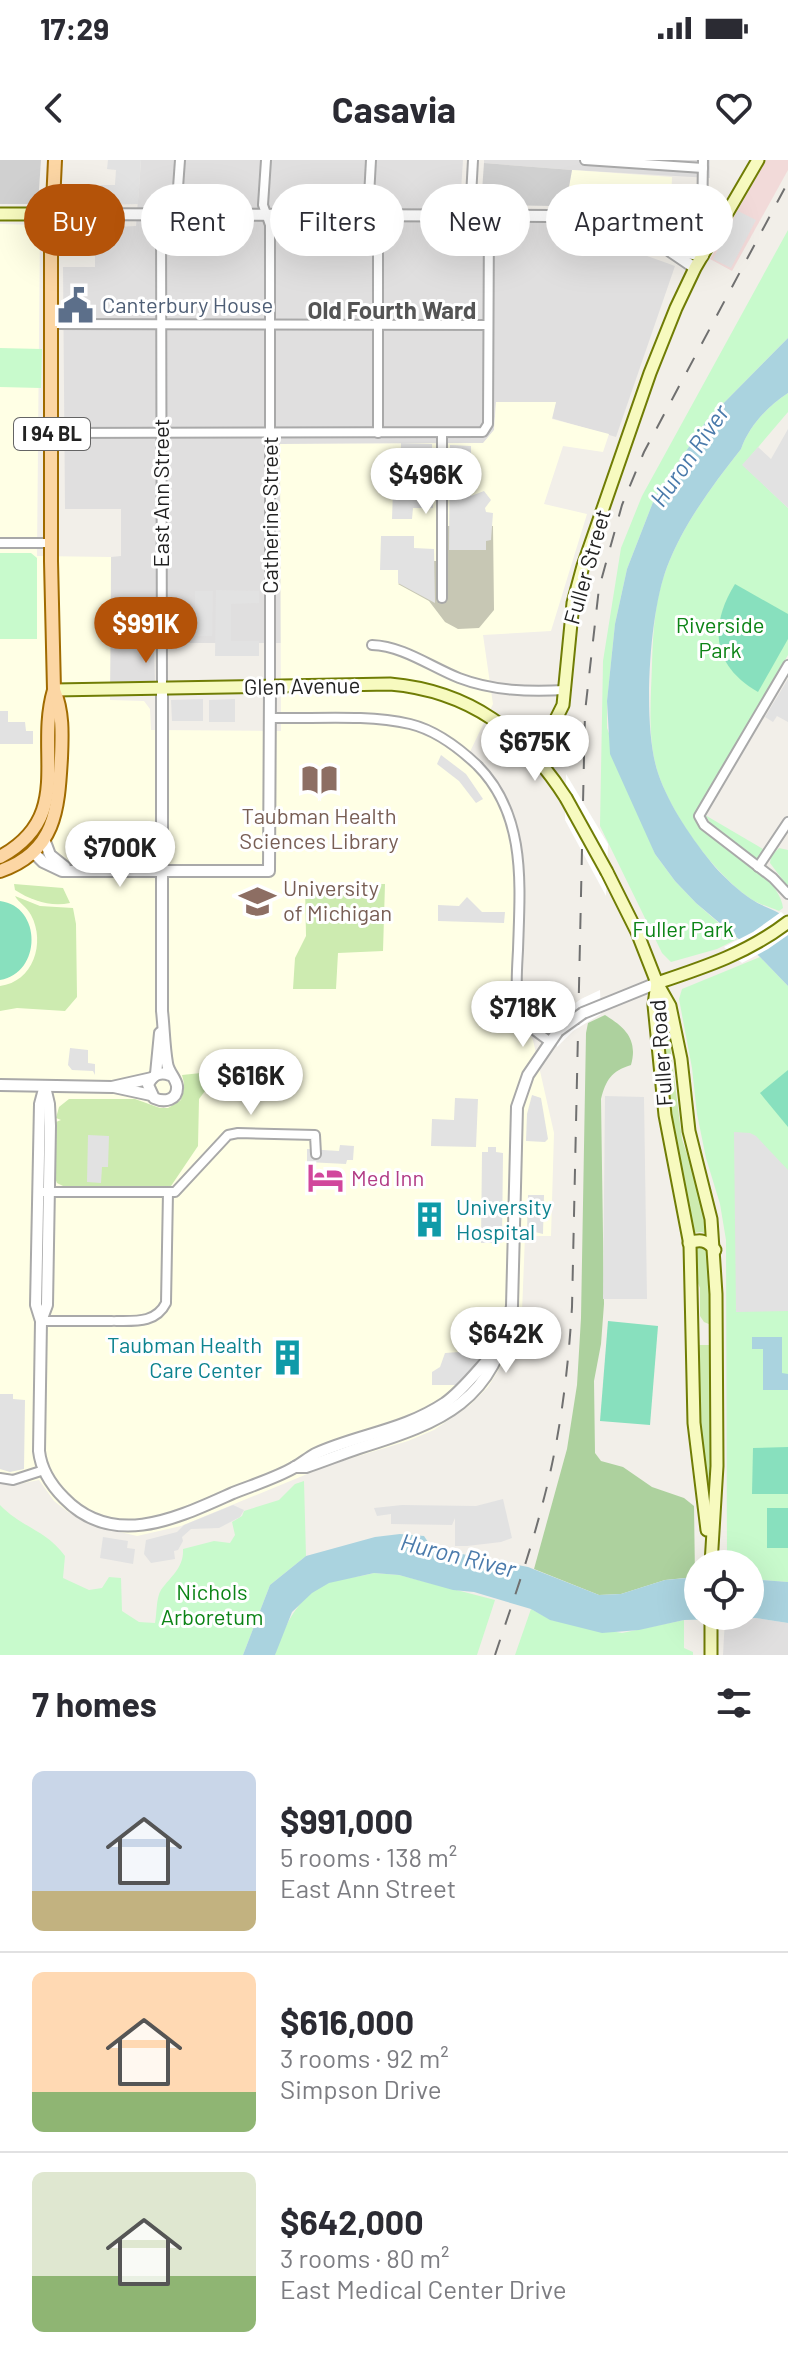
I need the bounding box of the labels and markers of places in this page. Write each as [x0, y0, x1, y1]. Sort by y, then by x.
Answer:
public building icon: Canterbury House [57, 286, 95, 324]
place label: Canterbury House [102, 291, 273, 317]
pin: $496K [370, 448, 482, 516]
pin: $991K [90, 597, 202, 665]
pin: $675K [479, 715, 591, 783]
library icon: Taubman Health Sciences Library [300, 761, 338, 799]
place label: Taubman Health Sciences Library [239, 802, 399, 853]
pin: $700K [64, 821, 176, 889]
place label: University of Michigan [283, 874, 392, 925]
school or university icon: University of Michigan [238, 882, 276, 920]
pin: $718K [467, 981, 579, 1049]
pin: $616K [195, 1049, 307, 1117]
hotel icon: Med Inn [306, 1159, 344, 1197]
place label: Med Inn [351, 1164, 424, 1190]
place label: University Hospital [456, 1193, 552, 1244]
building icon: University Hospital [411, 1201, 449, 1239]
pin: $642K [450, 1307, 562, 1375]
place label: Taubman Health Care Center [107, 1331, 262, 1382]
building icon: Taubman Health Care Center [269, 1339, 307, 1377]

